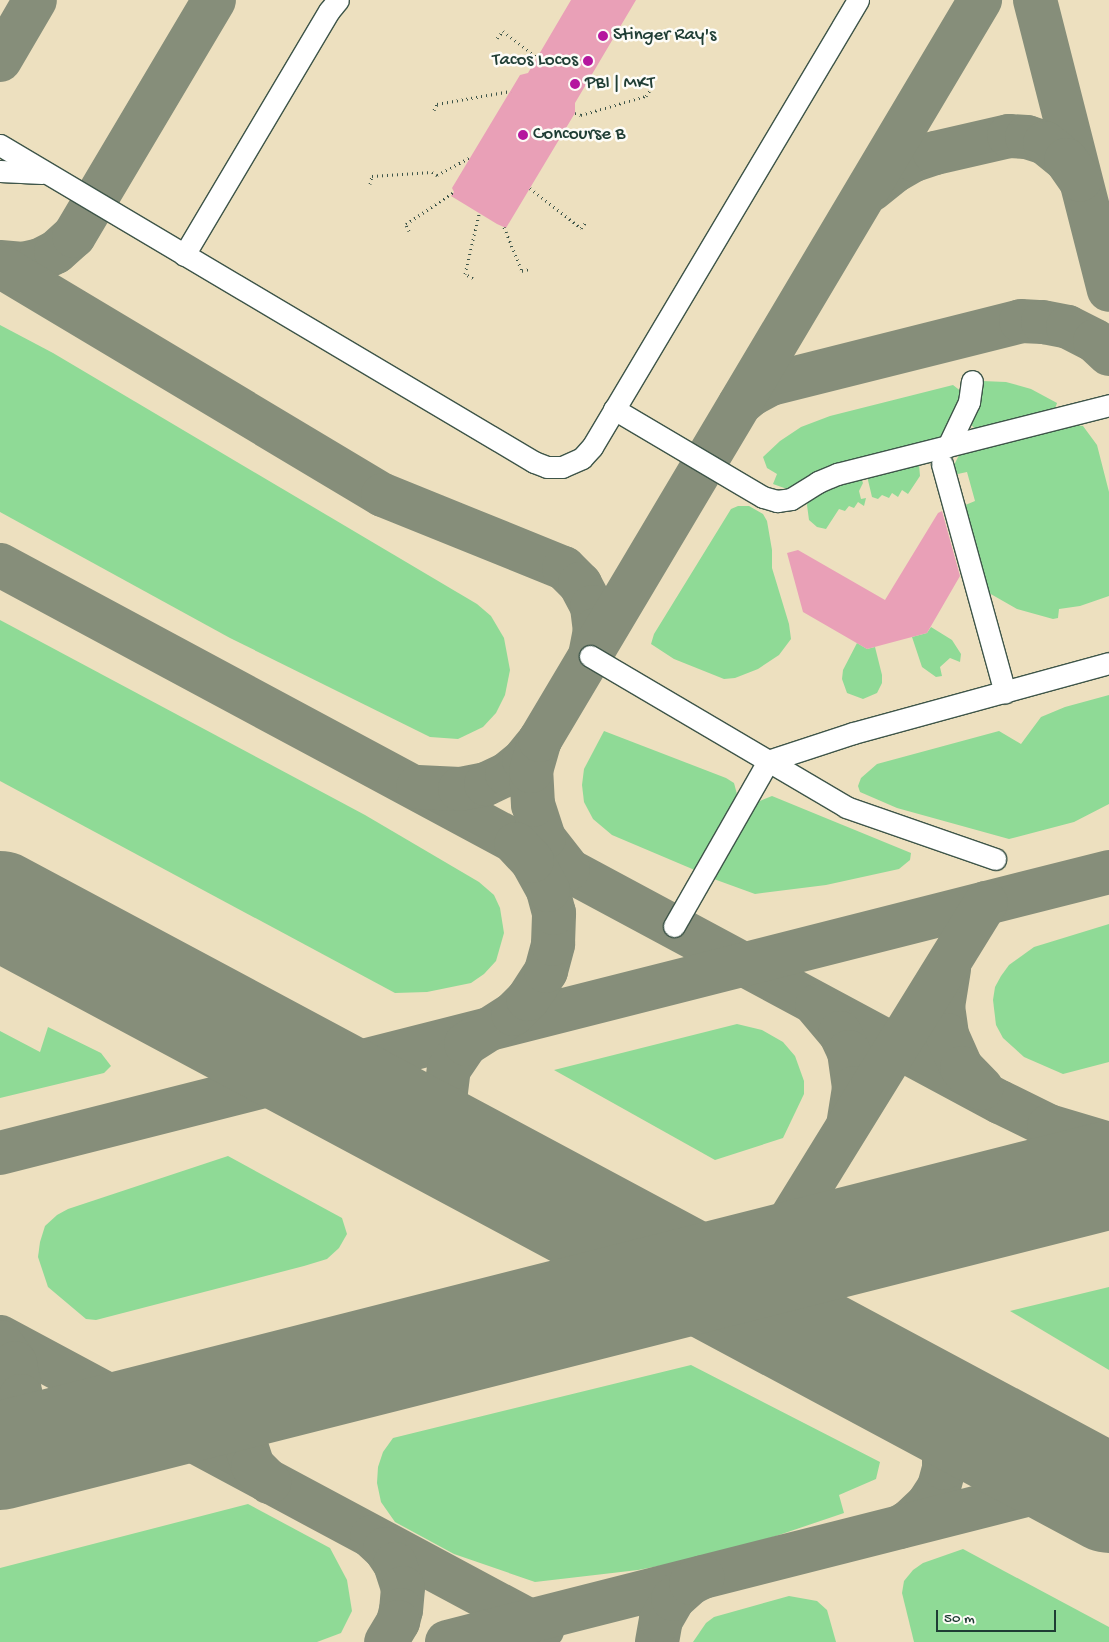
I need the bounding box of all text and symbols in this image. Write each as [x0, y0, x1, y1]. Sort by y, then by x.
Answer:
place label: Stinger Ray's [613, 25, 716, 47]
marker: Stinger Ray's [597, 30, 609, 42]
place label: Tacos Locos [492, 50, 578, 72]
marker: Tacos Locos [582, 55, 594, 67]
place label: PBI | MKT [585, 73, 654, 95]
marker: PBI | MKT [569, 78, 581, 90]
place label: Concourse B [533, 124, 625, 146]
marker: Concourse B [517, 129, 529, 141]
scale bar [939, 1600, 1059, 1632]
text: 50 m [944, 1610, 975, 1628]

